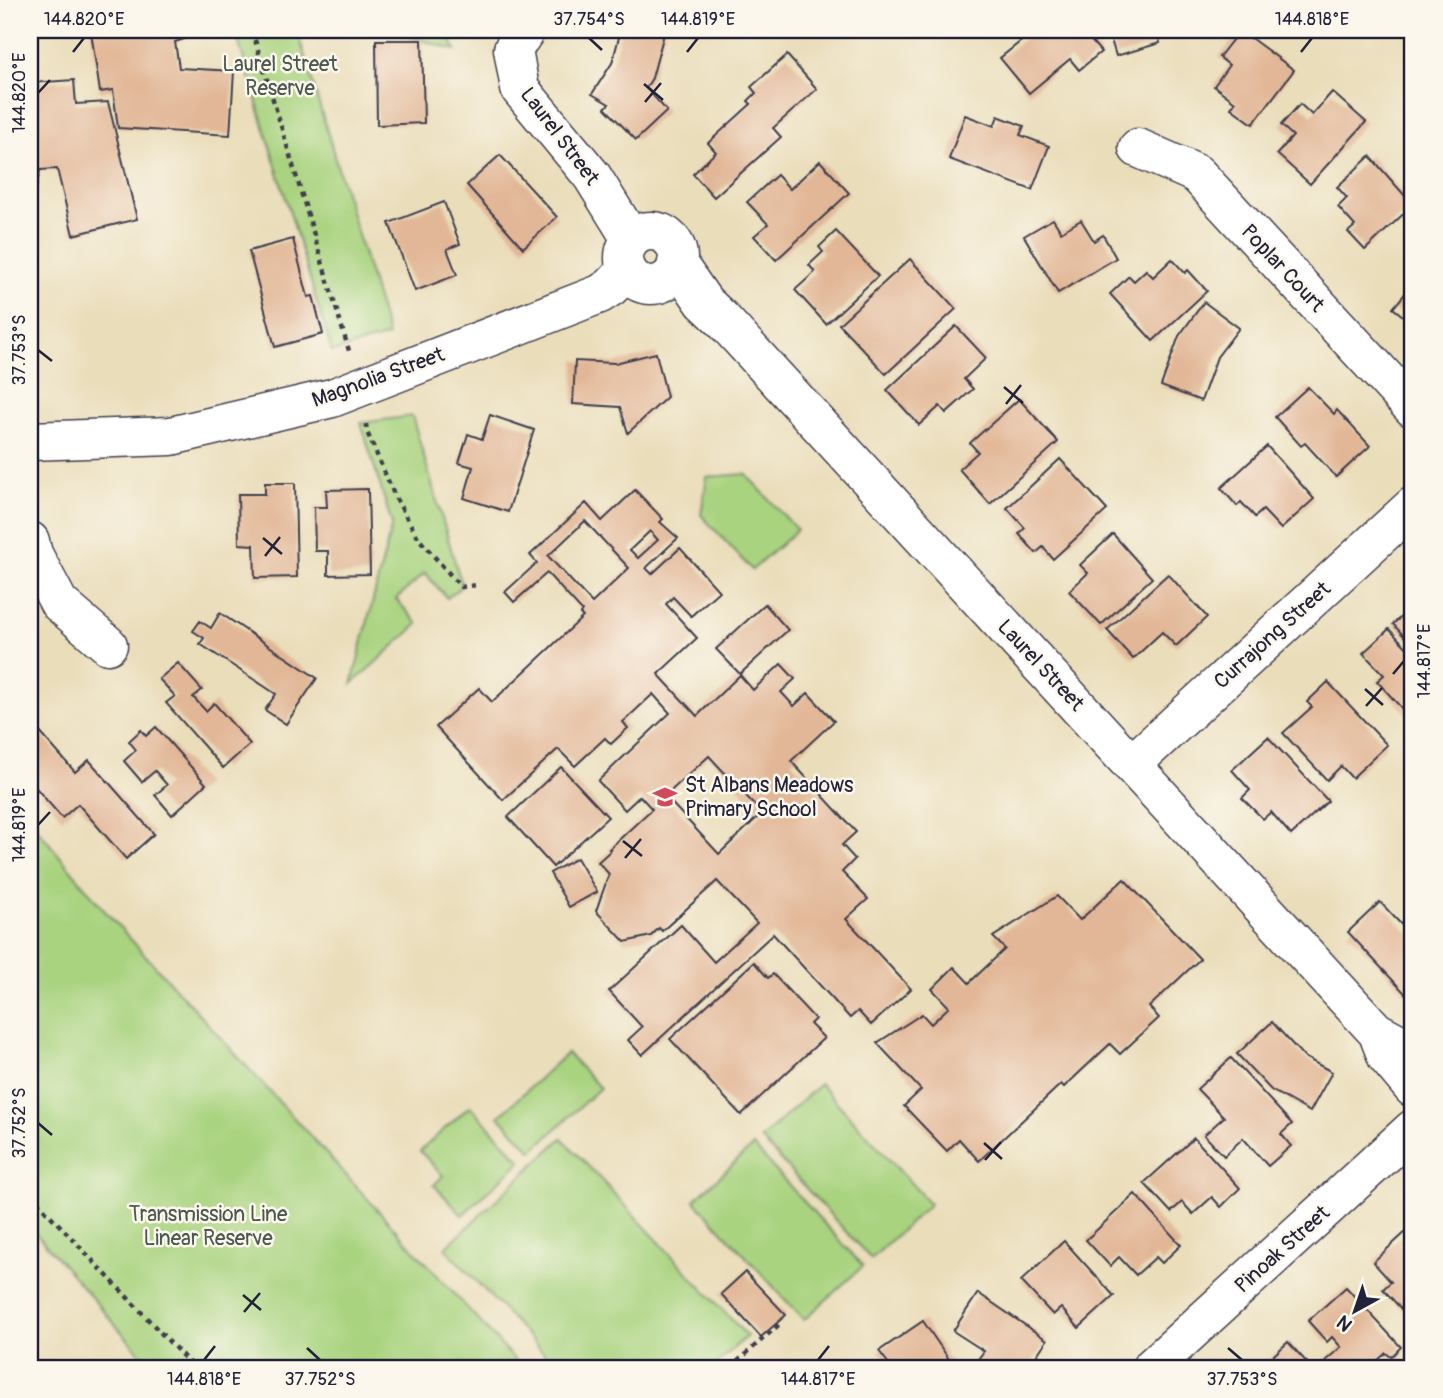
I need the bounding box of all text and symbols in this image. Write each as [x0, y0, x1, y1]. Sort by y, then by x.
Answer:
text: 144.820°E [44, 8, 124, 31]
text: 37.754°S [553, 8, 625, 31]
text: 144.819°E [661, 8, 735, 31]
text: 144.818°E [1275, 8, 1349, 31]
park label: Laurel Street Reserve [222, 51, 338, 102]
text: 144.820°E [8, 53, 31, 133]
street label: Laurel Street [514, 82, 606, 191]
street label: Poplar Court [1235, 219, 1331, 318]
text: 37.753°S [8, 314, 31, 386]
street label: Magnolia Street [308, 341, 449, 414]
street label: Currajong Street [1208, 575, 1337, 695]
street label: Laurel Street [991, 614, 1090, 717]
text: 144.817°E [1413, 624, 1436, 698]
place label: St Albans Meadows Primary School [685, 772, 854, 823]
school or university icon: St Albans Meadows Primary School [651, 783, 679, 811]
text: 144.819°E [8, 788, 31, 862]
text: 37.752°S [8, 1087, 31, 1159]
street label: Pinoak Street [1229, 1199, 1336, 1299]
park label: Transmission Line Linear Reserve [129, 1201, 288, 1252]
north arrow [1320, 1276, 1390, 1346]
text: N [1332, 1310, 1357, 1337]
text: 144.818°E [167, 1368, 241, 1391]
text: 37.752°S [284, 1368, 356, 1391]
text: 144.817°E [781, 1368, 855, 1391]
text: 37.753°S [1206, 1368, 1278, 1391]

